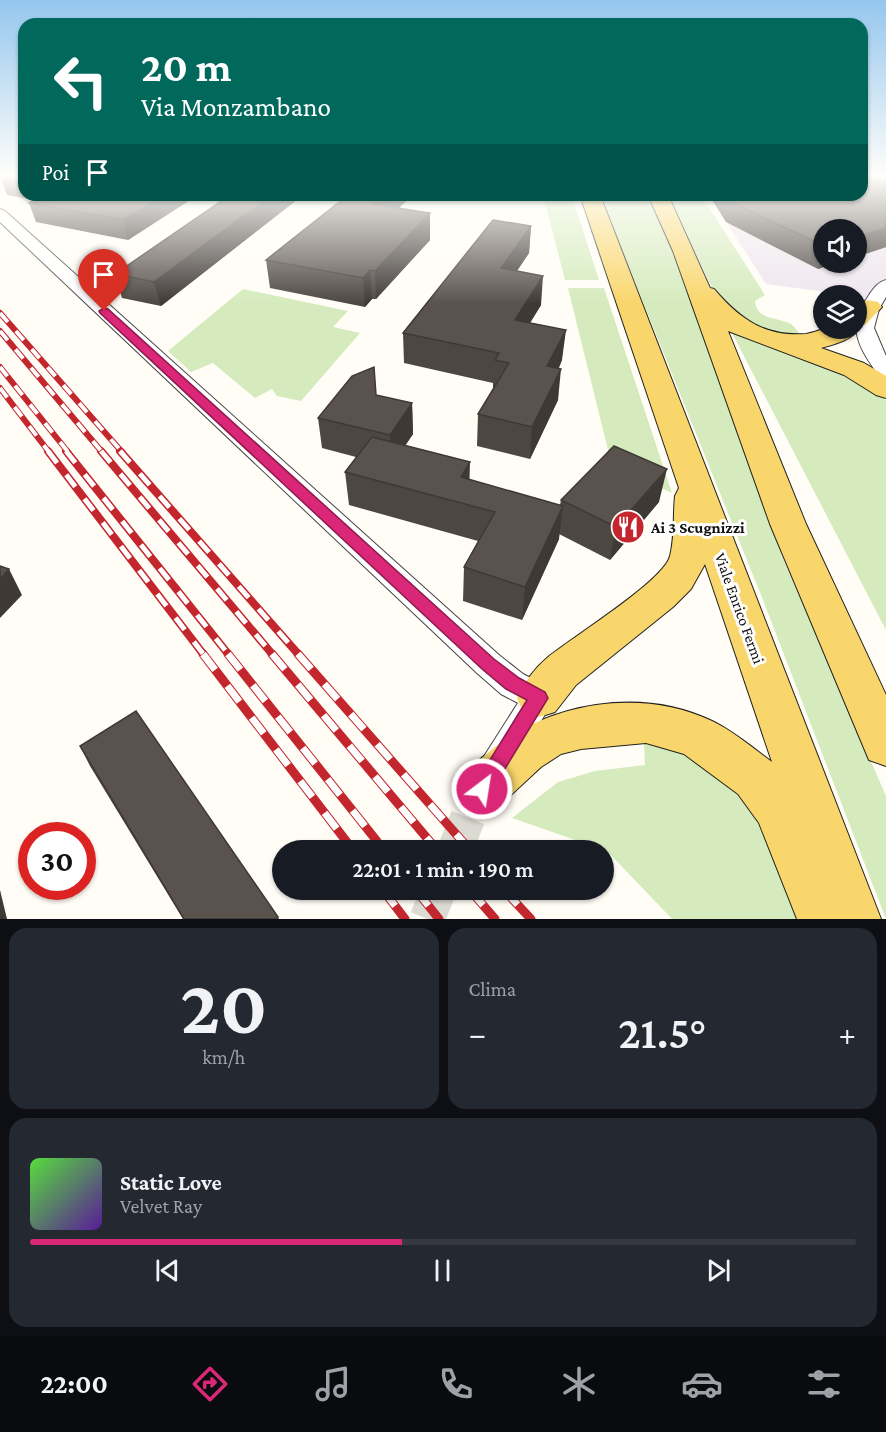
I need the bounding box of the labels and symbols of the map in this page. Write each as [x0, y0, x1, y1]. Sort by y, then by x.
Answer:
pin [78, 249, 129, 311]
restaurant icon: Ai 3 Scugnizzi [610, 509, 646, 545]
place label: Ai 3 Scugnizzi [650, 519, 745, 536]
street label: Viale Enrico Fermi [712, 550, 767, 666]
position arrow [450, 757, 514, 821]
speed limit sign: 30 [18, 822, 96, 900]

